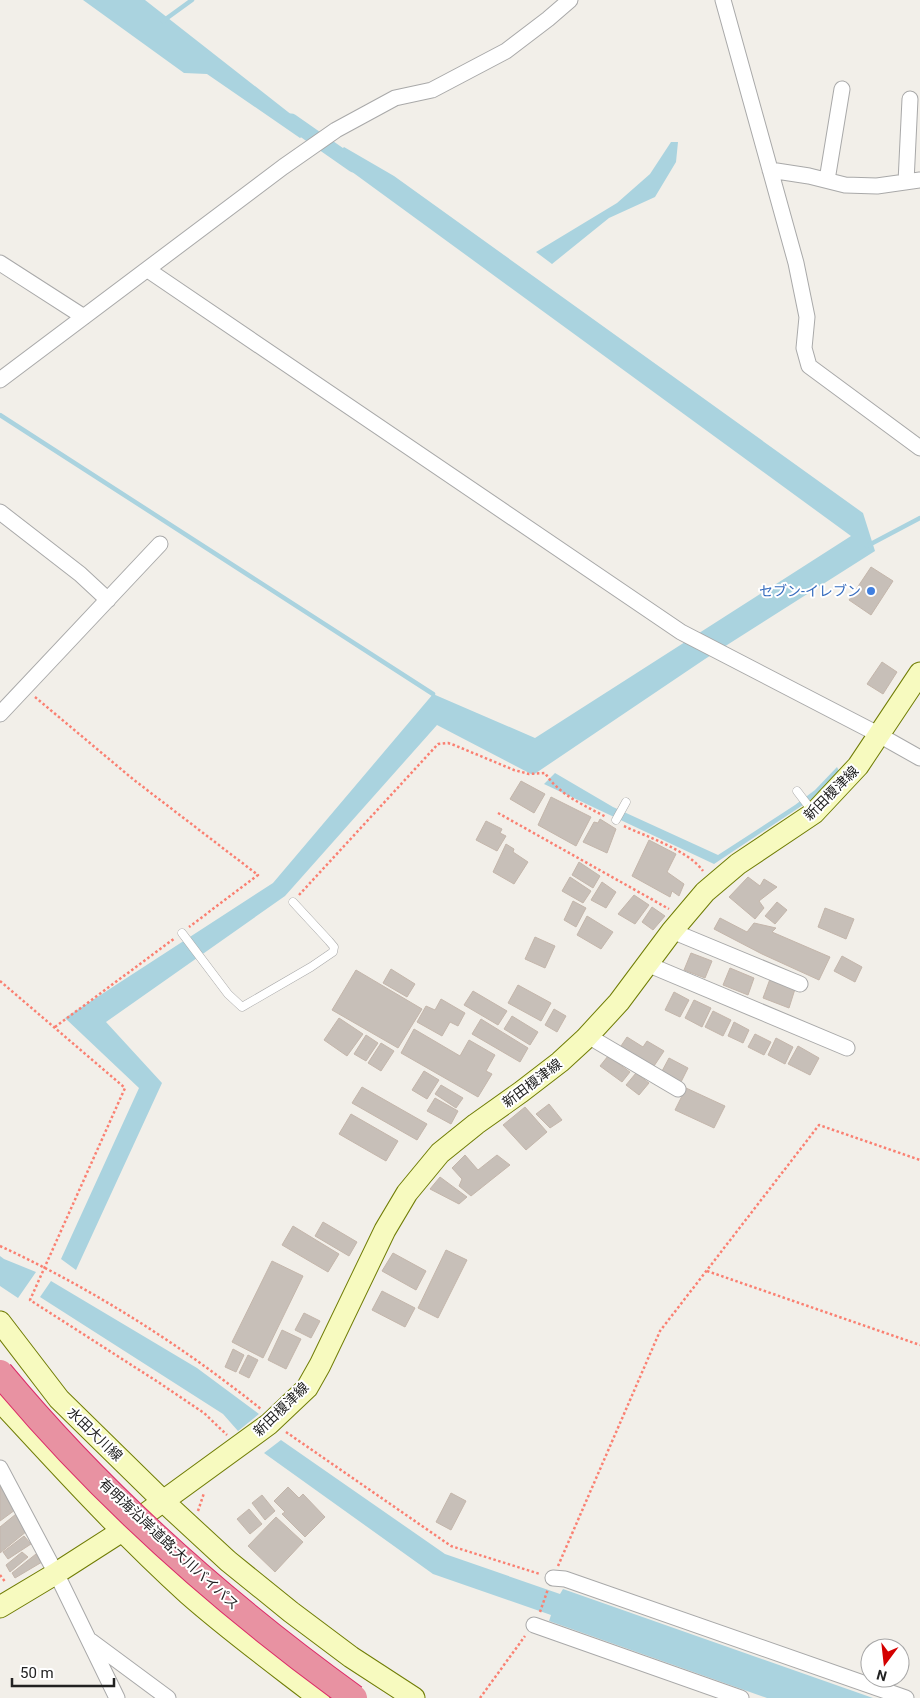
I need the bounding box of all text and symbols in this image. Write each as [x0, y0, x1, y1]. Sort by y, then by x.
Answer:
place label: セブン-イレブン [759, 583, 861, 599]
marker: セブン-イレブン [865, 585, 877, 597]
street label: 新田榎津線 [801, 763, 861, 823]
street label: 新田榎津線 [499, 1056, 565, 1110]
street label: 新田榎津線 [250, 1379, 312, 1439]
street label: 水田大川線 [64, 1404, 126, 1464]
street label: 有明海沿岸道路;大川バイパス [96, 1475, 242, 1613]
north arrow [860, 1638, 910, 1688]
scale bar [12, 1656, 115, 1688]
text: 50 m [20, 1664, 54, 1682]
text: N [875, 1667, 888, 1685]

